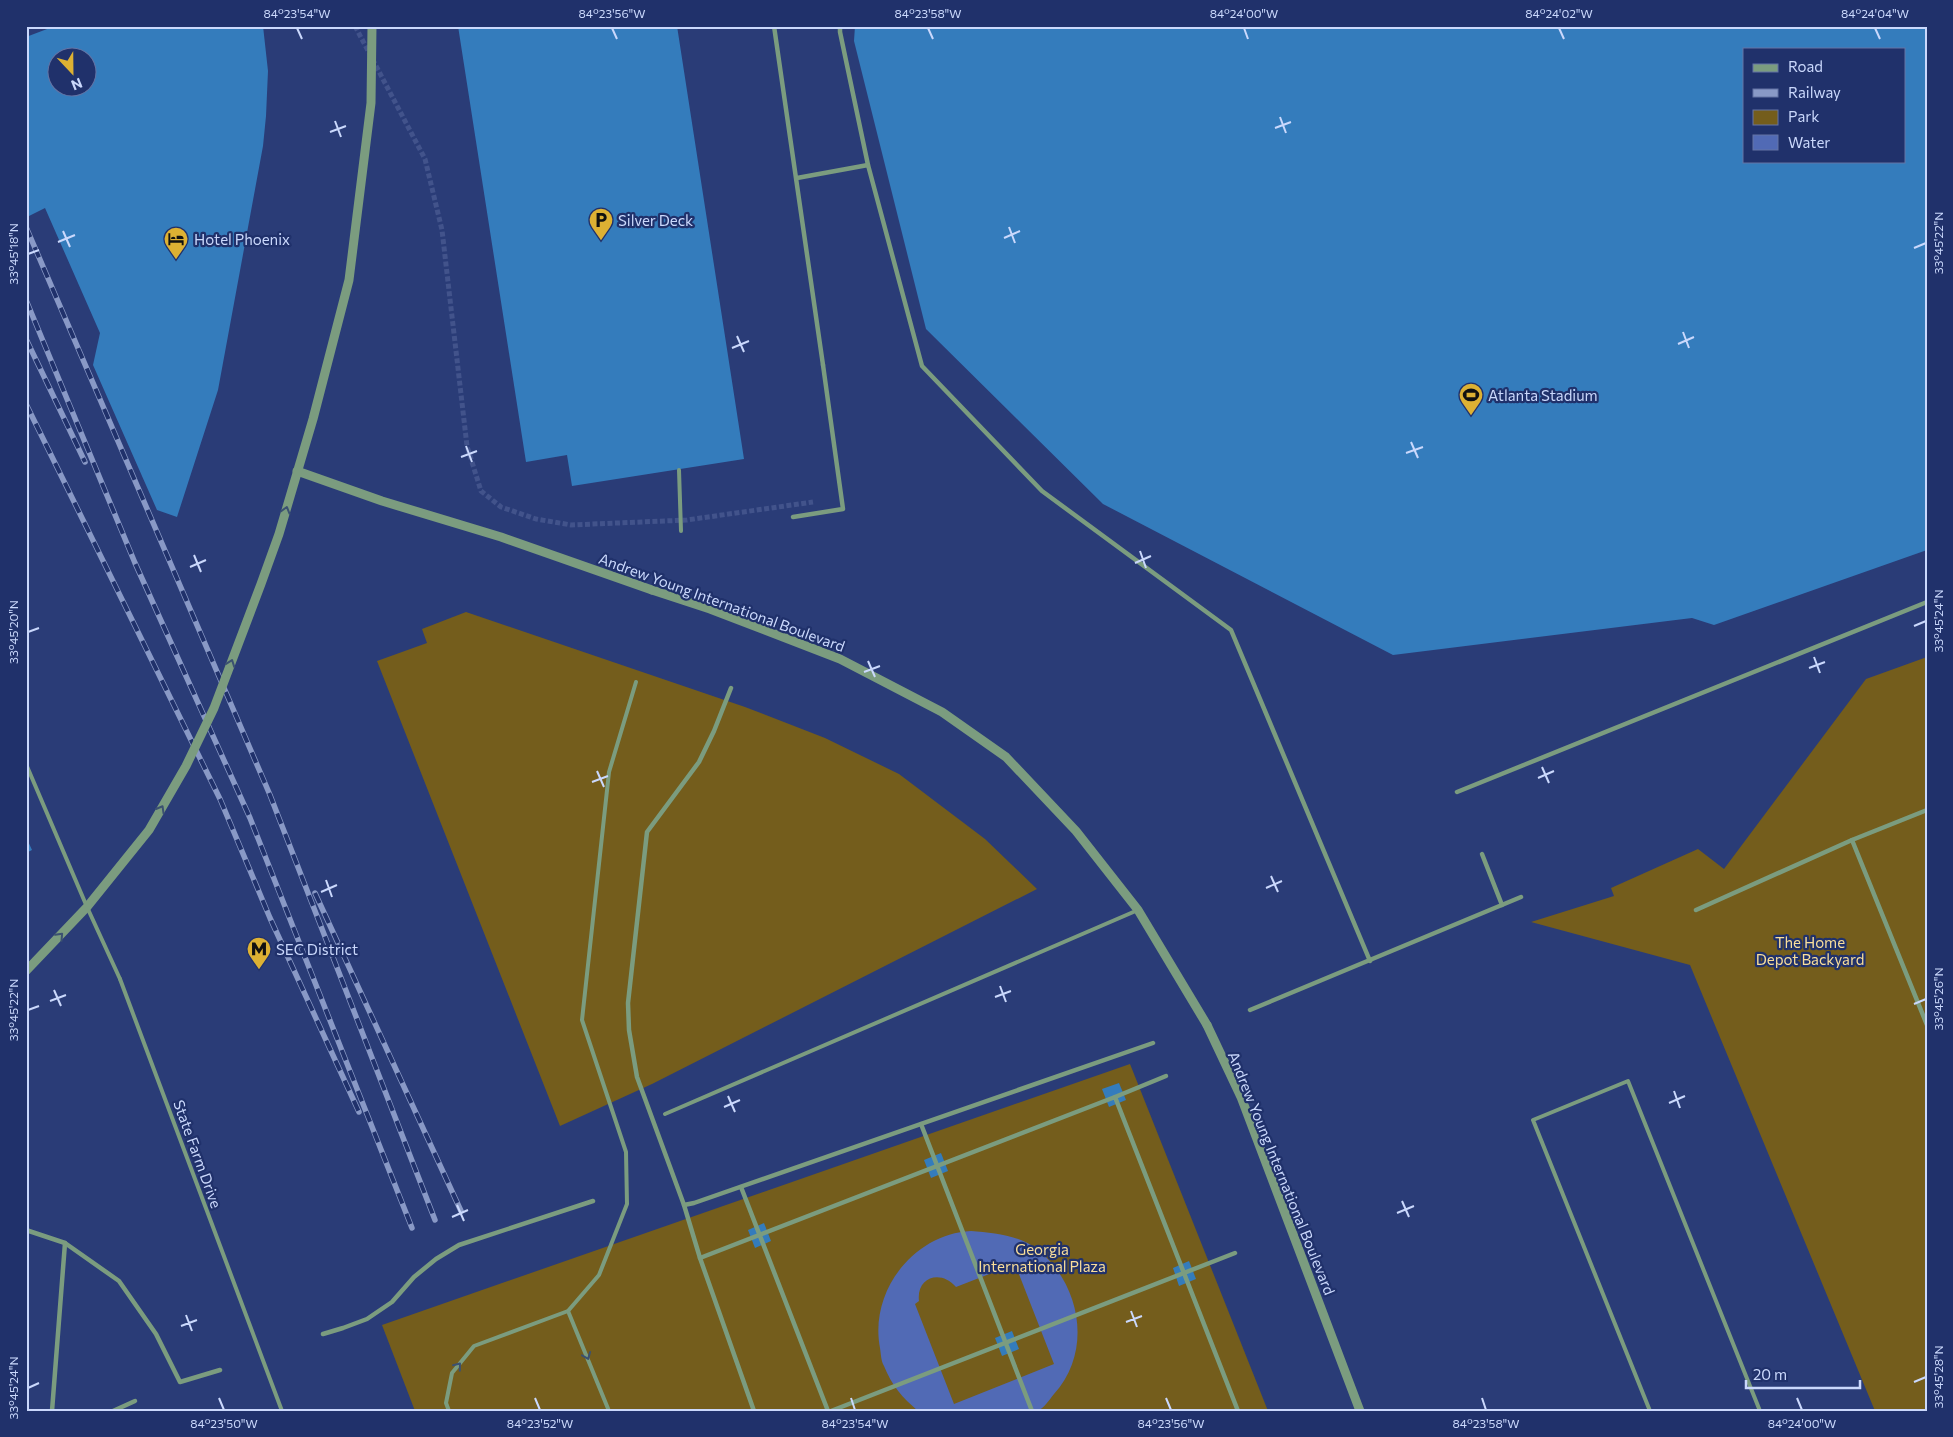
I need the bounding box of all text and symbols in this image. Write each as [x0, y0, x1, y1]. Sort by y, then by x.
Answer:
text: 84°23'54"W [264, 6, 330, 20]
text: 84°23'56"W [579, 6, 645, 20]
text: 84°23'58"W [895, 6, 961, 20]
text: 84°24'00"W [1210, 6, 1278, 20]
text: 84°24'02"W [1525, 6, 1593, 20]
text: 84°24'04"W [1841, 6, 1909, 20]
north arrow [48, 48, 98, 98]
legend [1743, 48, 1906, 162]
text: Road [1788, 57, 1823, 75]
text: N [69, 75, 85, 94]
text: Railway [1788, 83, 1841, 101]
text: Park [1788, 107, 1819, 125]
text: Water [1788, 133, 1830, 151]
parking icon: Silver Deck [588, 207, 614, 241]
place label: Silver Deck [618, 211, 693, 229]
text: 33°45'22"N [1931, 212, 1945, 274]
text: 33°45'18"N [6, 223, 20, 285]
hotel icon: Hotel Phoenix [163, 226, 189, 260]
place label: Hotel Phoenix [194, 230, 290, 248]
sports icon: Atlanta Stadium [1458, 382, 1484, 416]
place label: Atlanta Stadium [1488, 386, 1598, 404]
one-way arrow [280, 506, 290, 514]
street label: Andrew Young International Boulevard [596, 549, 848, 655]
text: 33°45'24"N [1931, 590, 1945, 652]
text: 33°45'20"N [6, 600, 20, 664]
one-way arrow [225, 659, 235, 668]
one-way arrow [154, 805, 164, 814]
one-way arrow [54, 932, 63, 941]
park label: The Home Depot Backyard [1756, 933, 1864, 968]
metro station icon: SEC District [246, 936, 272, 970]
place label: SEC District [276, 940, 358, 958]
text: 33°45'26"N [1931, 967, 1945, 1031]
text: 33°45'22"N [6, 979, 20, 1041]
street label: Andrew Young International Boulevard [1225, 1049, 1339, 1297]
street label: State Farm Drive [170, 1097, 226, 1211]
park label: Georgia International Plaza [978, 1240, 1106, 1275]
text: 33°45'28"N [1931, 1345, 1945, 1409]
one-way arrow [580, 1351, 591, 1360]
text: 33°45'24"N [6, 1357, 20, 1419]
scale bar [1746, 1357, 1859, 1389]
one-way arrow [453, 1362, 462, 1371]
text: 20 m [1753, 1365, 1787, 1383]
text: 84°23'50"W [190, 1416, 258, 1430]
text: 84°23'52"W [507, 1416, 573, 1430]
text: 84°23'54"W [822, 1416, 888, 1430]
text: 84°23'56"W [1138, 1416, 1204, 1430]
text: 84°23'58"W [1453, 1416, 1519, 1430]
text: 84°24'00"W [1768, 1416, 1836, 1430]

